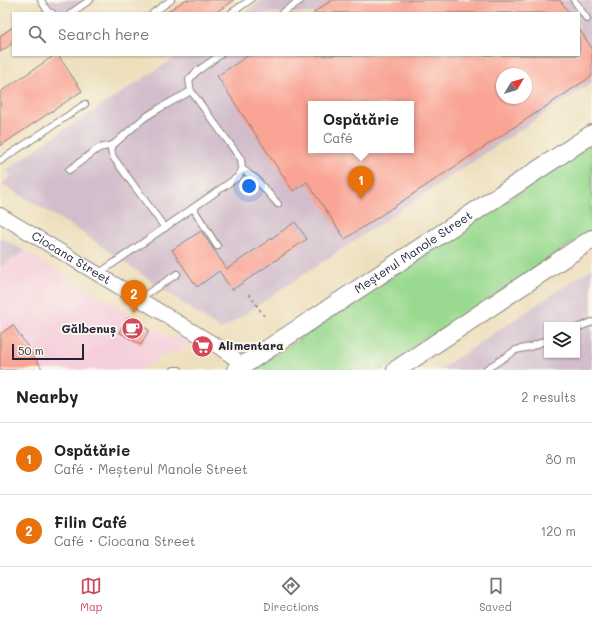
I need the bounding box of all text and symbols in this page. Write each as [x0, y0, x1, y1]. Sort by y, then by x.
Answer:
search box [12, 12, 580, 56]
icon: search [26, 23, 48, 45]
text: Search here [58, 24, 149, 44]
north arrow [496, 68, 532, 104]
popup [308, 101, 414, 153]
text: Ospătărie [323, 109, 399, 129]
text: Café [323, 129, 353, 146]
pin: 1 [348, 166, 374, 199]
your location [239, 176, 259, 196]
street label: Meșterul Manole Street [351, 207, 475, 296]
street label: Ciocana Street [29, 227, 114, 287]
pin: 2 [121, 280, 147, 313]
cafe icon: Gălbenuș [119, 316, 145, 342]
place label: Gălbenuș [62, 320, 116, 337]
map controls [544, 322, 580, 358]
button: layers [544, 322, 580, 358]
supermarket icon: Alimentara [189, 333, 215, 359]
place label: Alimentara [218, 337, 284, 353]
scale bar [12, 342, 84, 361]
text: 50 m [18, 343, 44, 358]
text: Nearby [16, 385, 78, 407]
text: 2 results [521, 388, 576, 405]
text: Ospătărie [54, 440, 130, 460]
text: 1 [26, 450, 32, 467]
text: 80 m [546, 450, 576, 467]
text: Café · Meșterul Manole Street [54, 460, 248, 477]
text: Filin Café [54, 512, 127, 532]
text: 2 [25, 522, 33, 539]
text: 120 m [540, 522, 576, 539]
text: Café · Ciocana Street [54, 532, 196, 549]
tab: Map [80, 575, 103, 614]
tab: Directions [263, 575, 319, 614]
tab: Saved [479, 575, 512, 614]

